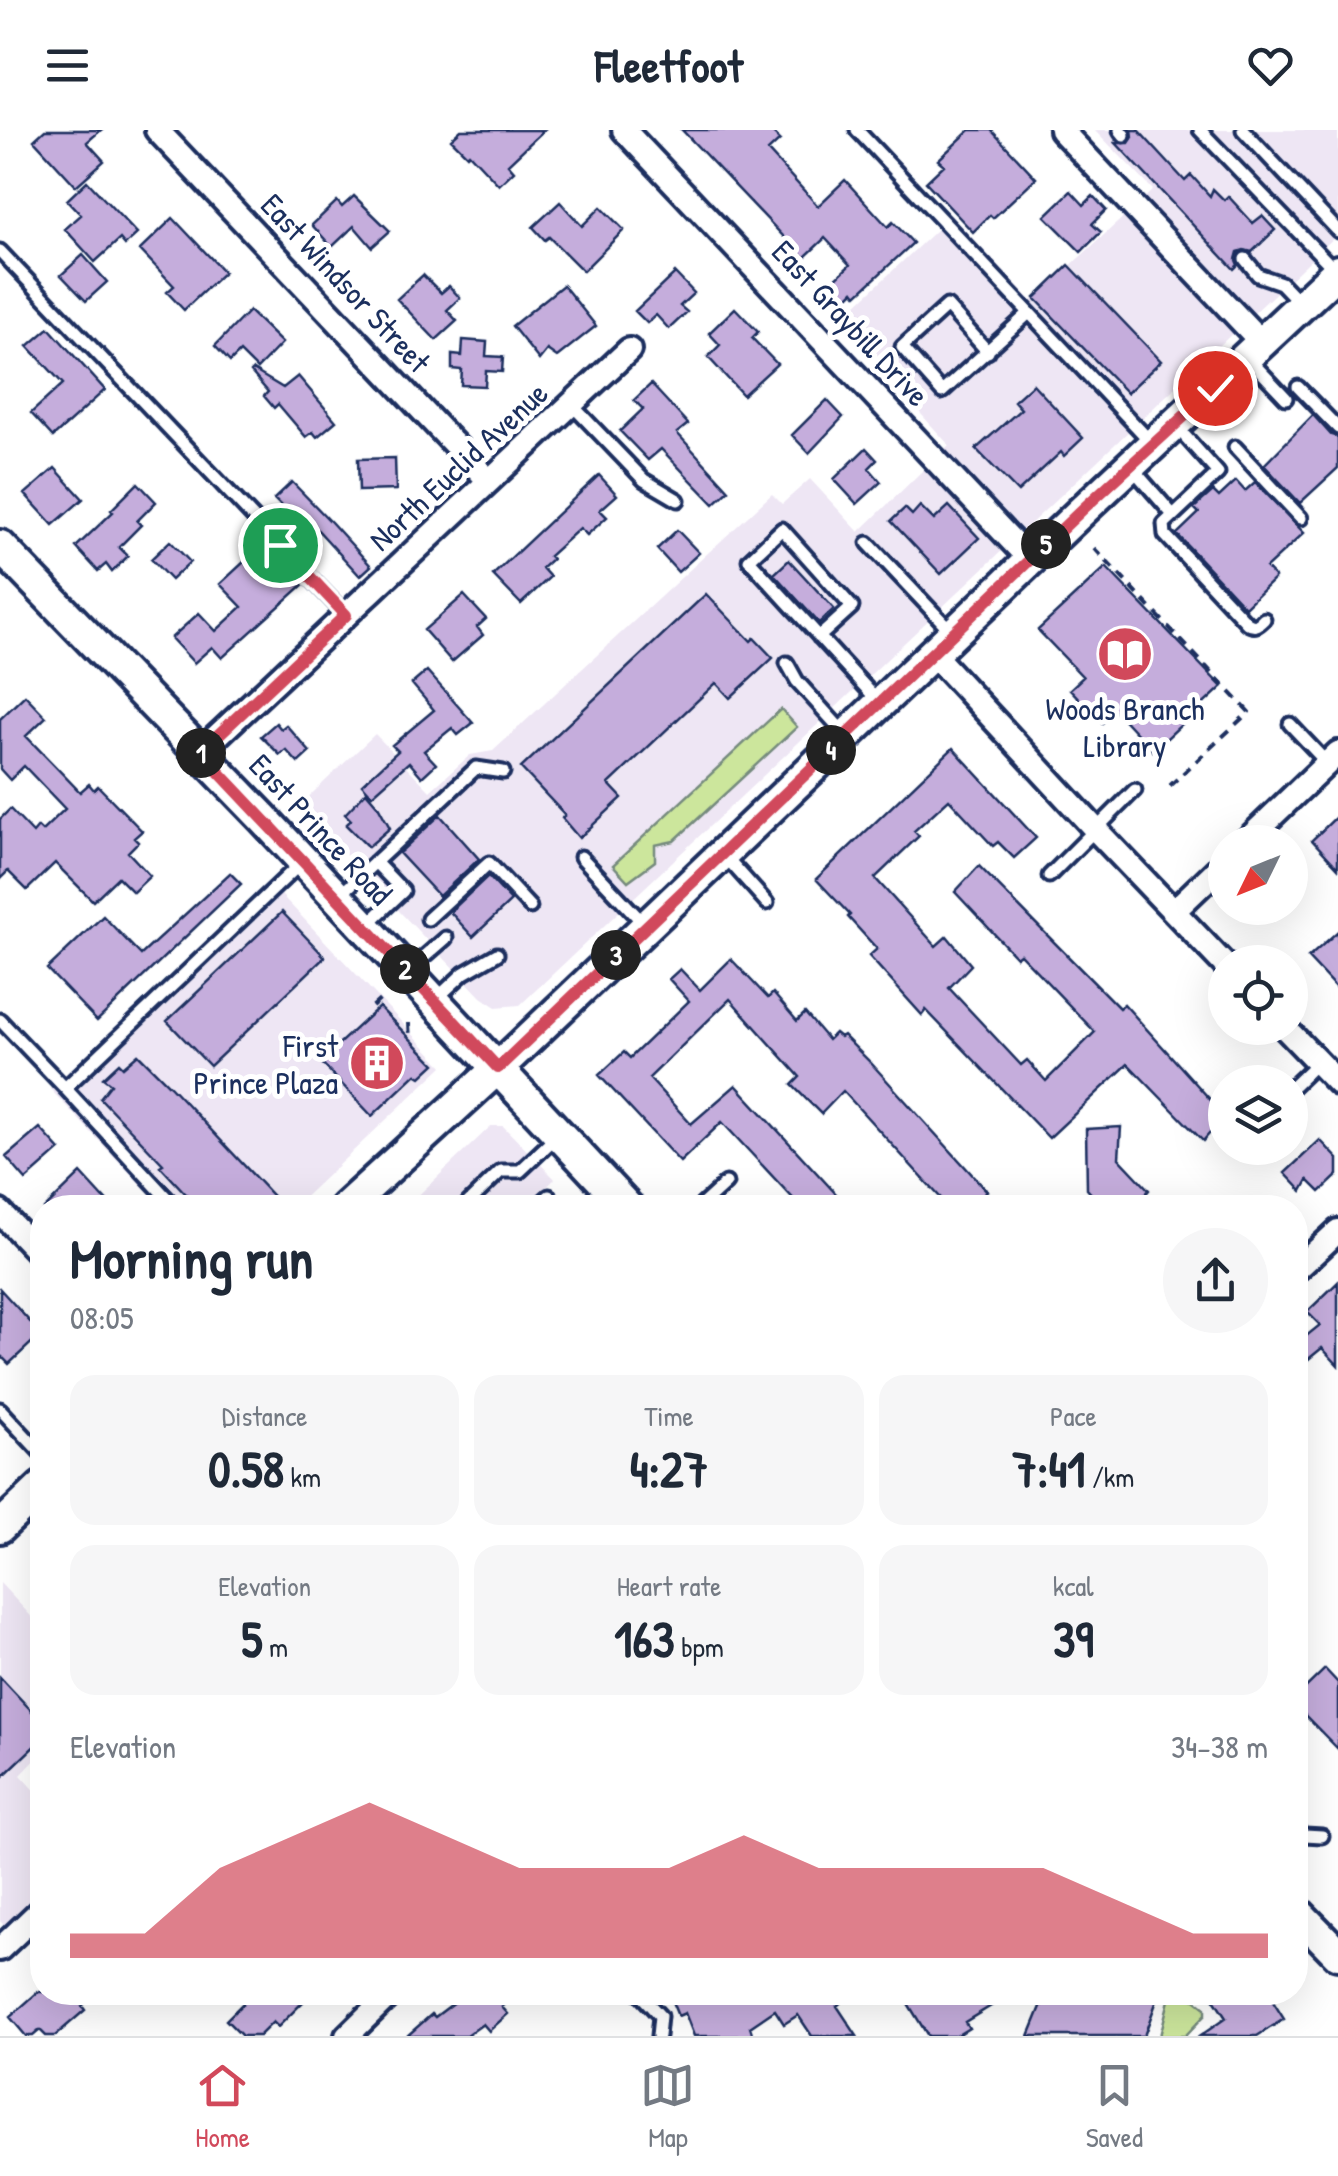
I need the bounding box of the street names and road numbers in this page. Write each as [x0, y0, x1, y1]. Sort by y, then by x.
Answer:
street label: East Windsor Street [252, 184, 441, 383]
street label: East Graybill Drive [763, 230, 939, 416]
street label: North Euclid Avenue [359, 372, 557, 560]
street label: East Prince Road [240, 744, 402, 914]

